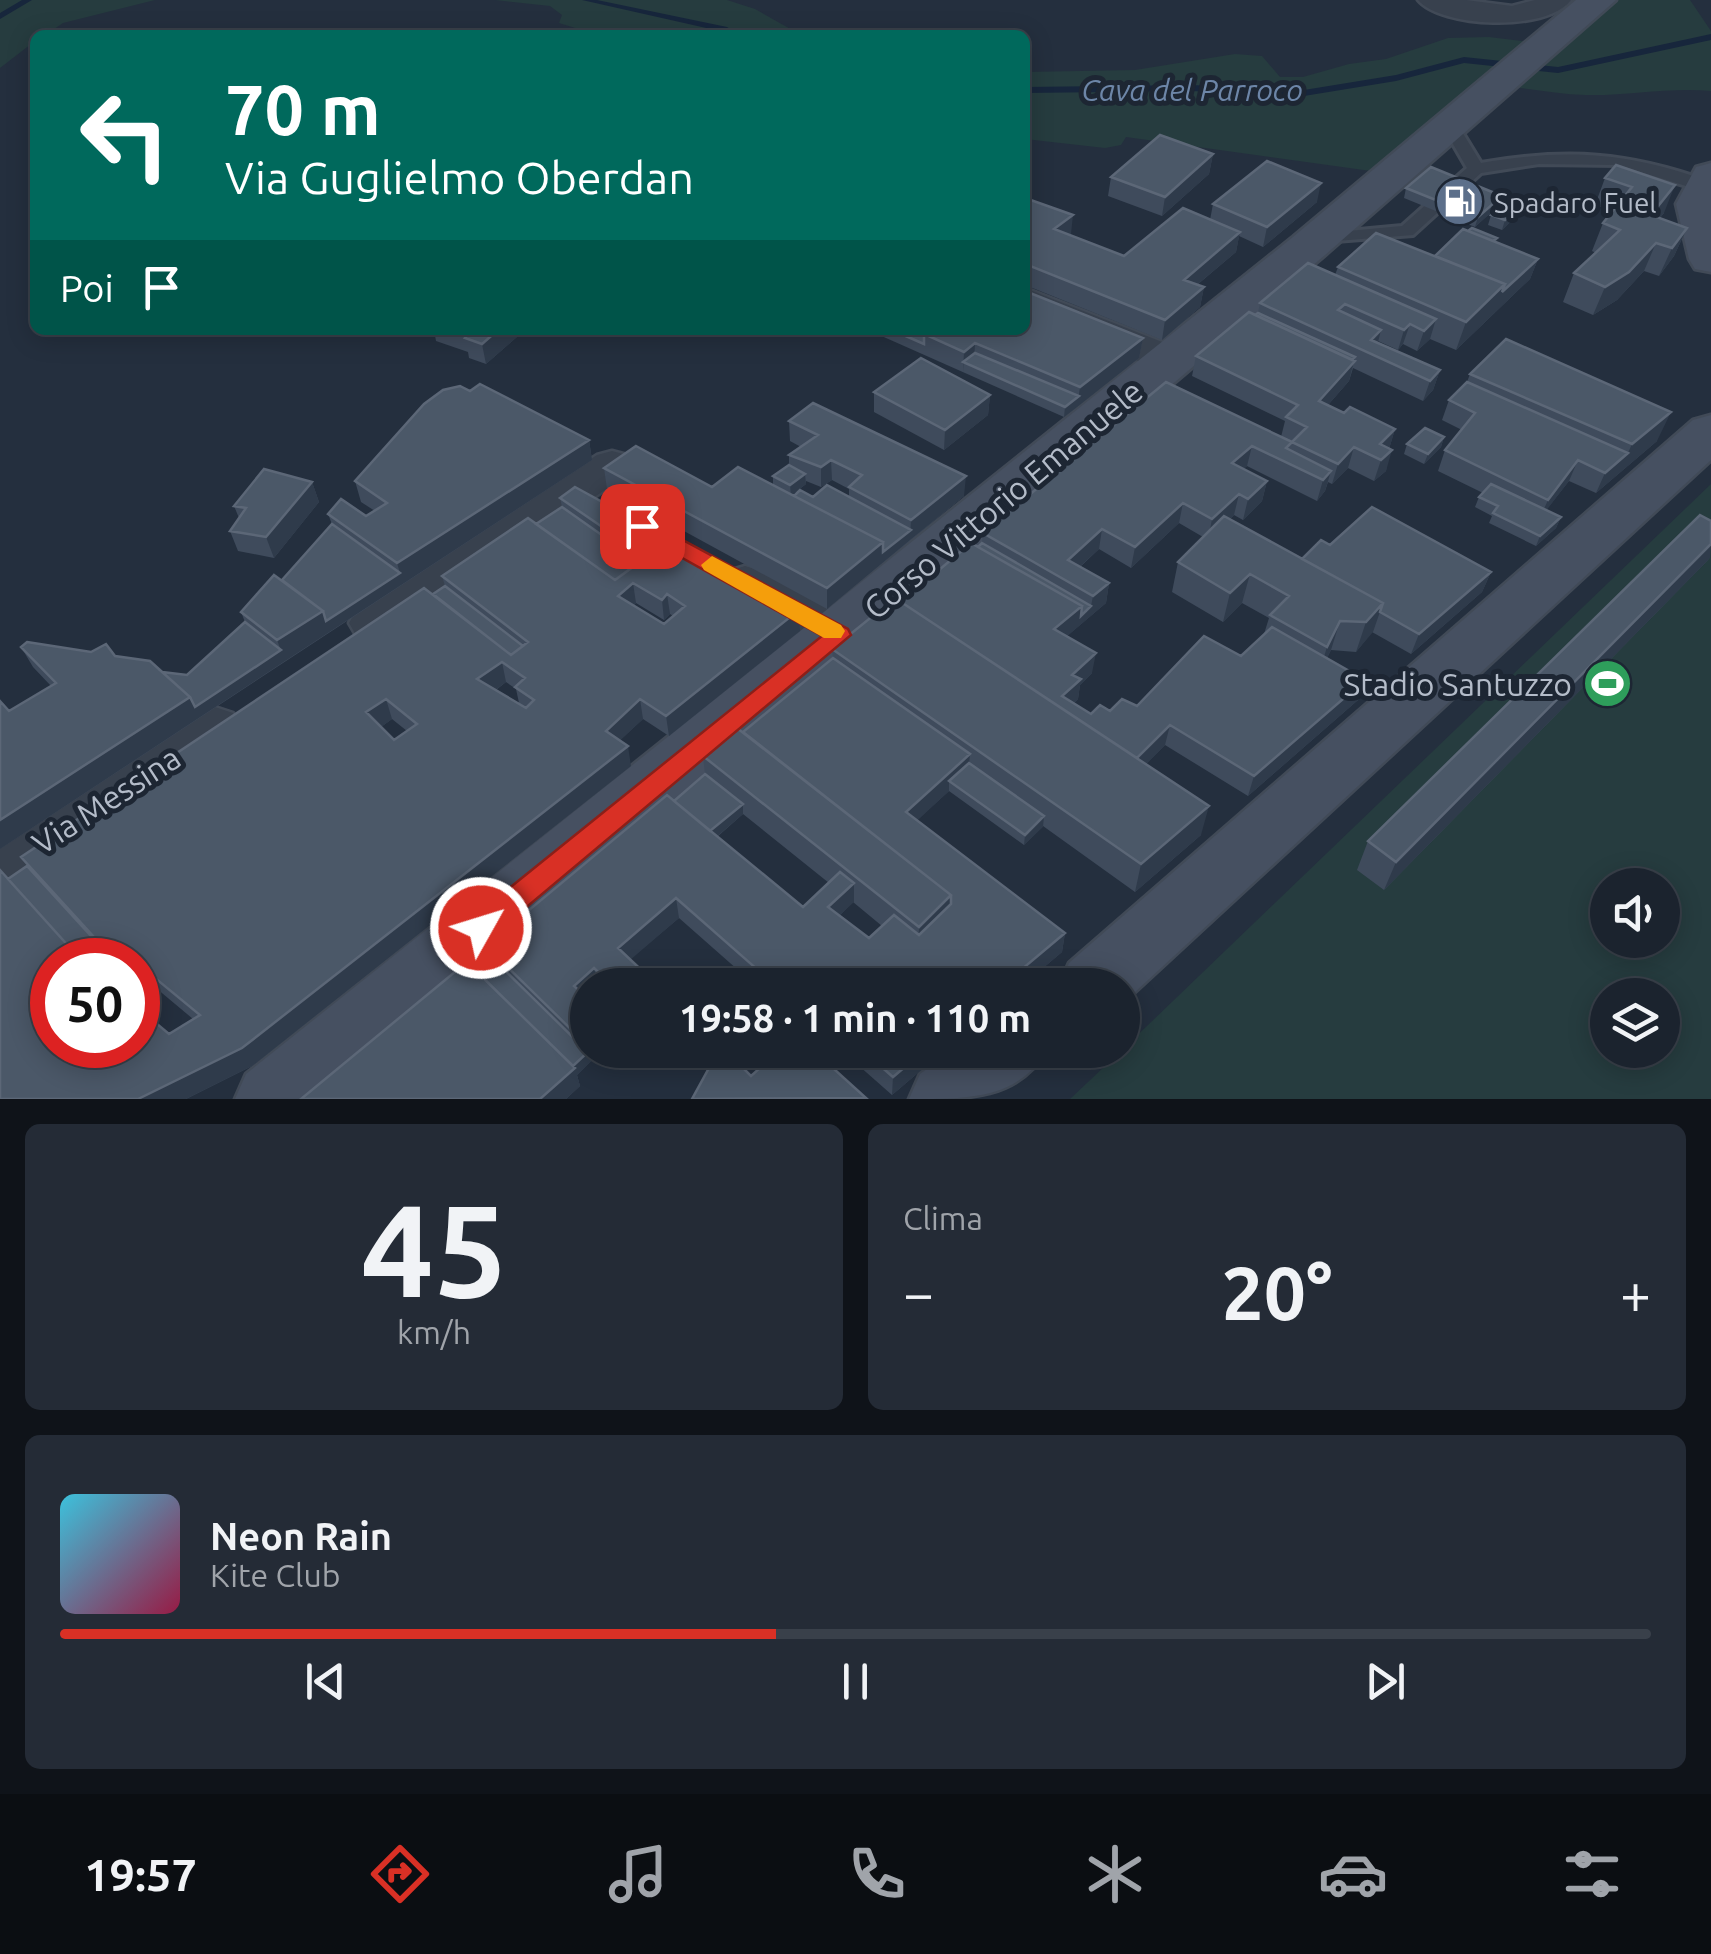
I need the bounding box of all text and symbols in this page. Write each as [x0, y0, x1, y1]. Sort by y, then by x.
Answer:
icon: left [60, 70, 190, 200]
text: 70 m [225, 70, 381, 148]
water label: Cava del Parroco [1081, 73, 1303, 107]
text: Via Guglielmo Oberdan [225, 152, 694, 203]
fuel station icon: Spadaro Fuel [1433, 176, 1485, 228]
place label: Spadaro Fuel [1494, 187, 1657, 218]
icon: arrive [134, 260, 189, 315]
text: Poi [60, 267, 114, 309]
street label: Corso Vittorio Emanuele [857, 372, 1149, 626]
pin [600, 484, 685, 569]
icon: arrive [615, 499, 670, 554]
sports icon: Stadio Santuzzo [1581, 658, 1633, 710]
place label: Stadio Santuzzo [1344, 666, 1572, 702]
street label: Via Messina [25, 739, 187, 861]
map controls [1590, 868, 1680, 1068]
button: sound [1590, 868, 1680, 958]
position arrow [429, 876, 533, 980]
speed limit sign: 50 [30, 938, 160, 1068]
button: layers [1590, 978, 1680, 1068]
text: 19:58 · 1 min · 110 m [679, 997, 1031, 1039]
text: 45 [361, 1176, 507, 1322]
text: Clima [903, 1200, 983, 1236]
text: 20° [1221, 1250, 1333, 1334]
text: − [903, 1262, 934, 1323]
text: + [1620, 1262, 1651, 1323]
text: km/h [397, 1314, 471, 1350]
text: Neon Rain [210, 1515, 392, 1557]
text: Kite Club [210, 1557, 340, 1593]
icon: previous [298, 1654, 353, 1709]
icon: pause [828, 1654, 883, 1709]
icon: next [1358, 1654, 1413, 1709]
icon: directions [365, 1839, 435, 1909]
icon: music [603, 1839, 673, 1909]
icon: phone [842, 1839, 912, 1909]
icon: climate [1080, 1839, 1150, 1909]
icon: car [1318, 1839, 1388, 1909]
icon: filters [1557, 1839, 1627, 1909]
text: 19:57 [84, 1849, 197, 1900]

